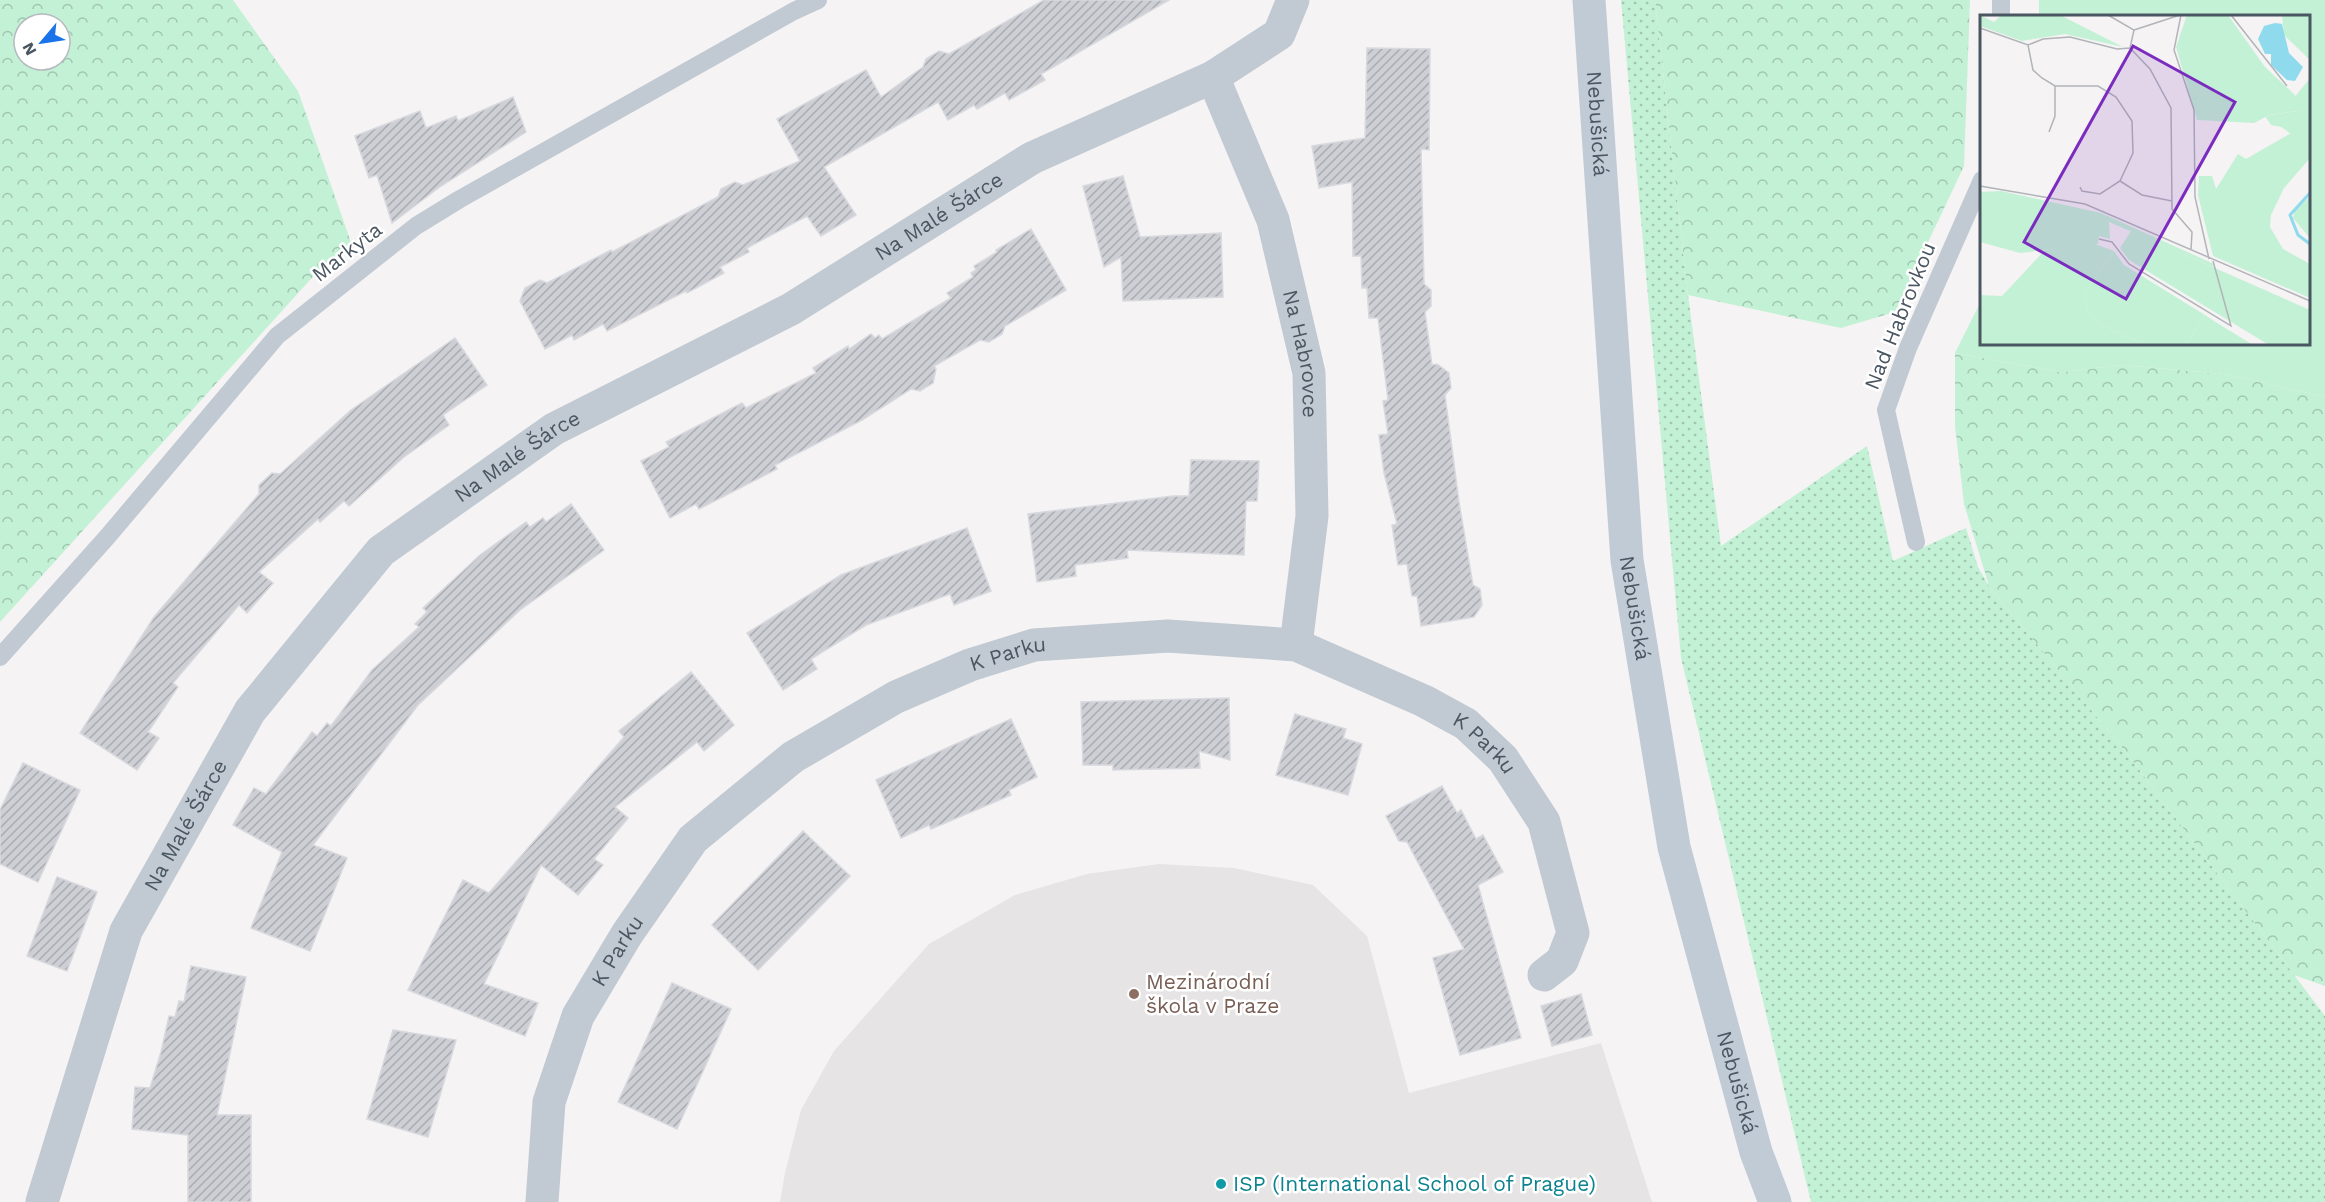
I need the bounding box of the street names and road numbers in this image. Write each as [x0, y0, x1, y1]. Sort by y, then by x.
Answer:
street label: Nebušická [1582, 70, 1614, 177]
street label: Na Malé Šárce [870, 166, 1007, 265]
street label: Markyta [307, 217, 387, 287]
street label: Nad Habrovkou [1859, 238, 1940, 393]
street label: Na Habrovce [1278, 287, 1323, 418]
street label: Na Malé Šárce [449, 405, 584, 507]
street label: Nebušická [1615, 554, 1656, 662]
street label: K Parku [966, 631, 1047, 676]
street label: K Parku [1449, 706, 1522, 778]
street label: Na Malé Šárce [138, 755, 232, 895]
street label: K Parku [586, 910, 648, 991]
street label: Nebušická [1712, 1028, 1764, 1137]

